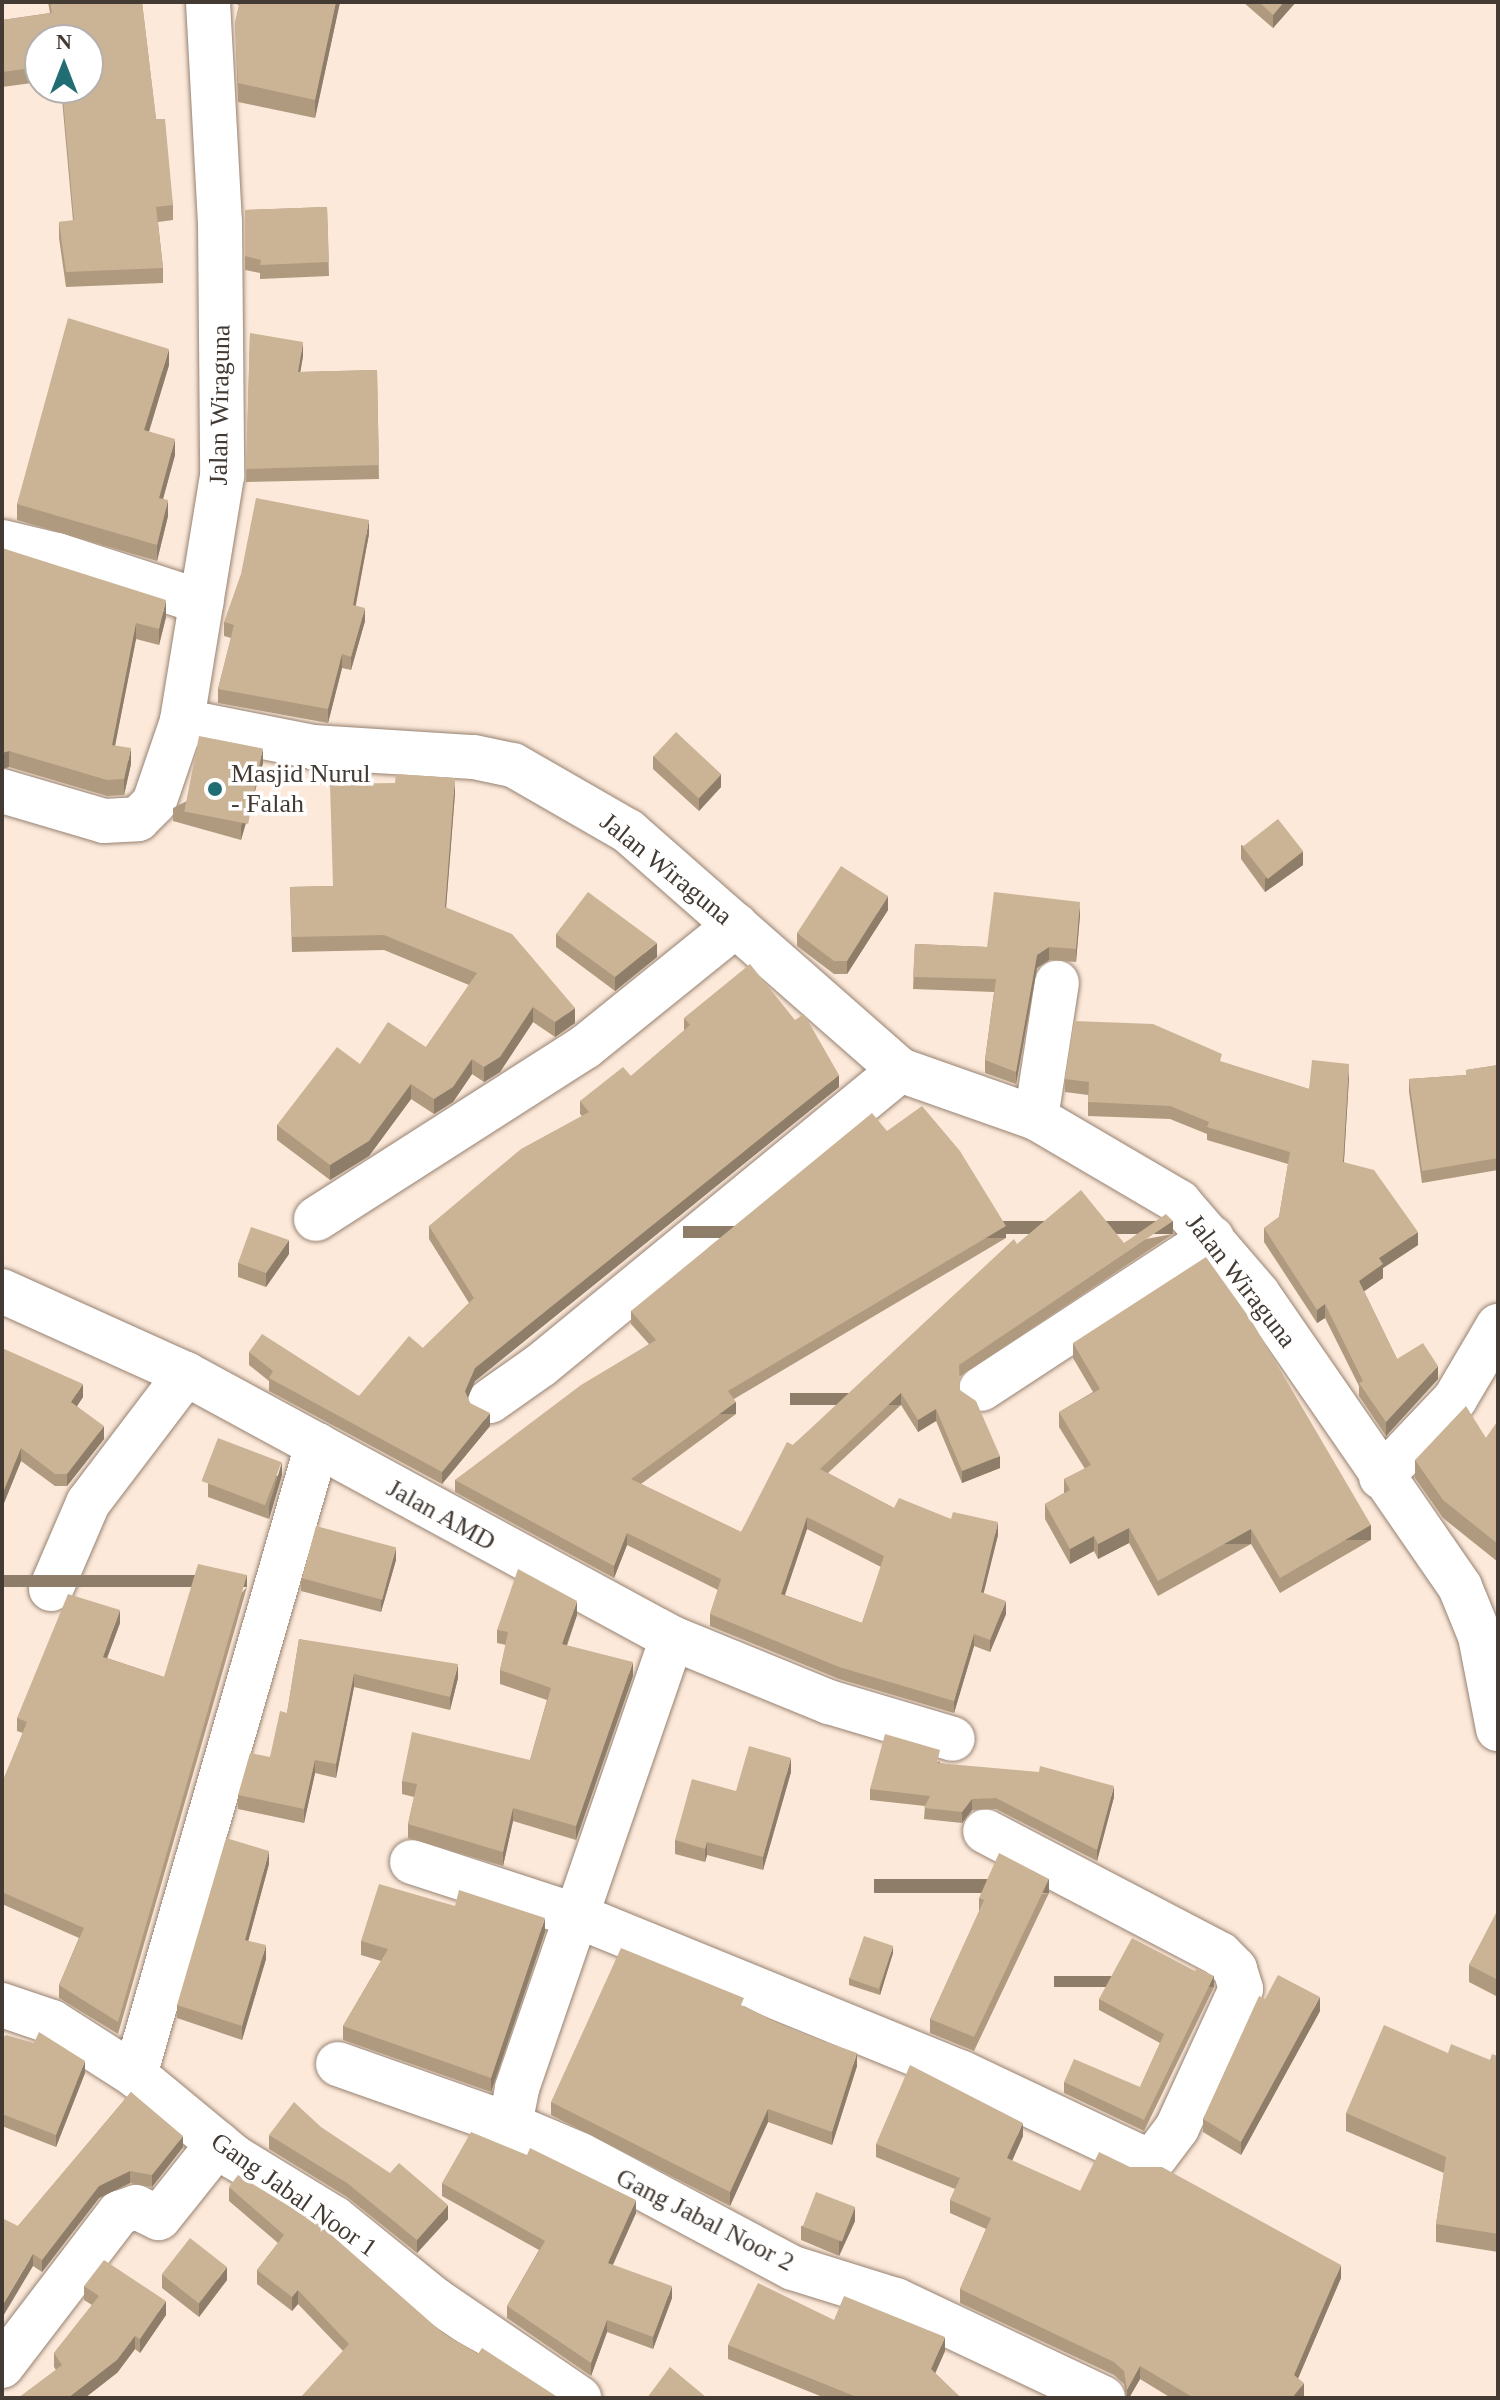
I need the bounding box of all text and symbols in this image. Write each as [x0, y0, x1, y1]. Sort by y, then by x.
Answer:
north arrow [24, 24, 104, 104]
text: N [56, 29, 72, 54]
street label: Jalan Wiraguna [203, 324, 237, 486]
place label: Masjid Nurul - Falah [231, 758, 370, 820]
marker: Masjid Nurul - Falah [206, 780, 224, 798]
street label: Jalan Wiraguna [593, 806, 739, 932]
street label: Jalan Wiraguna [1179, 1208, 1303, 1354]
street label: Jalan AMD [381, 1472, 501, 1558]
street label: Gang Jabal Noor 1 [205, 2126, 383, 2264]
street label: Gang Jabal Noor 2 [611, 2162, 799, 2278]

